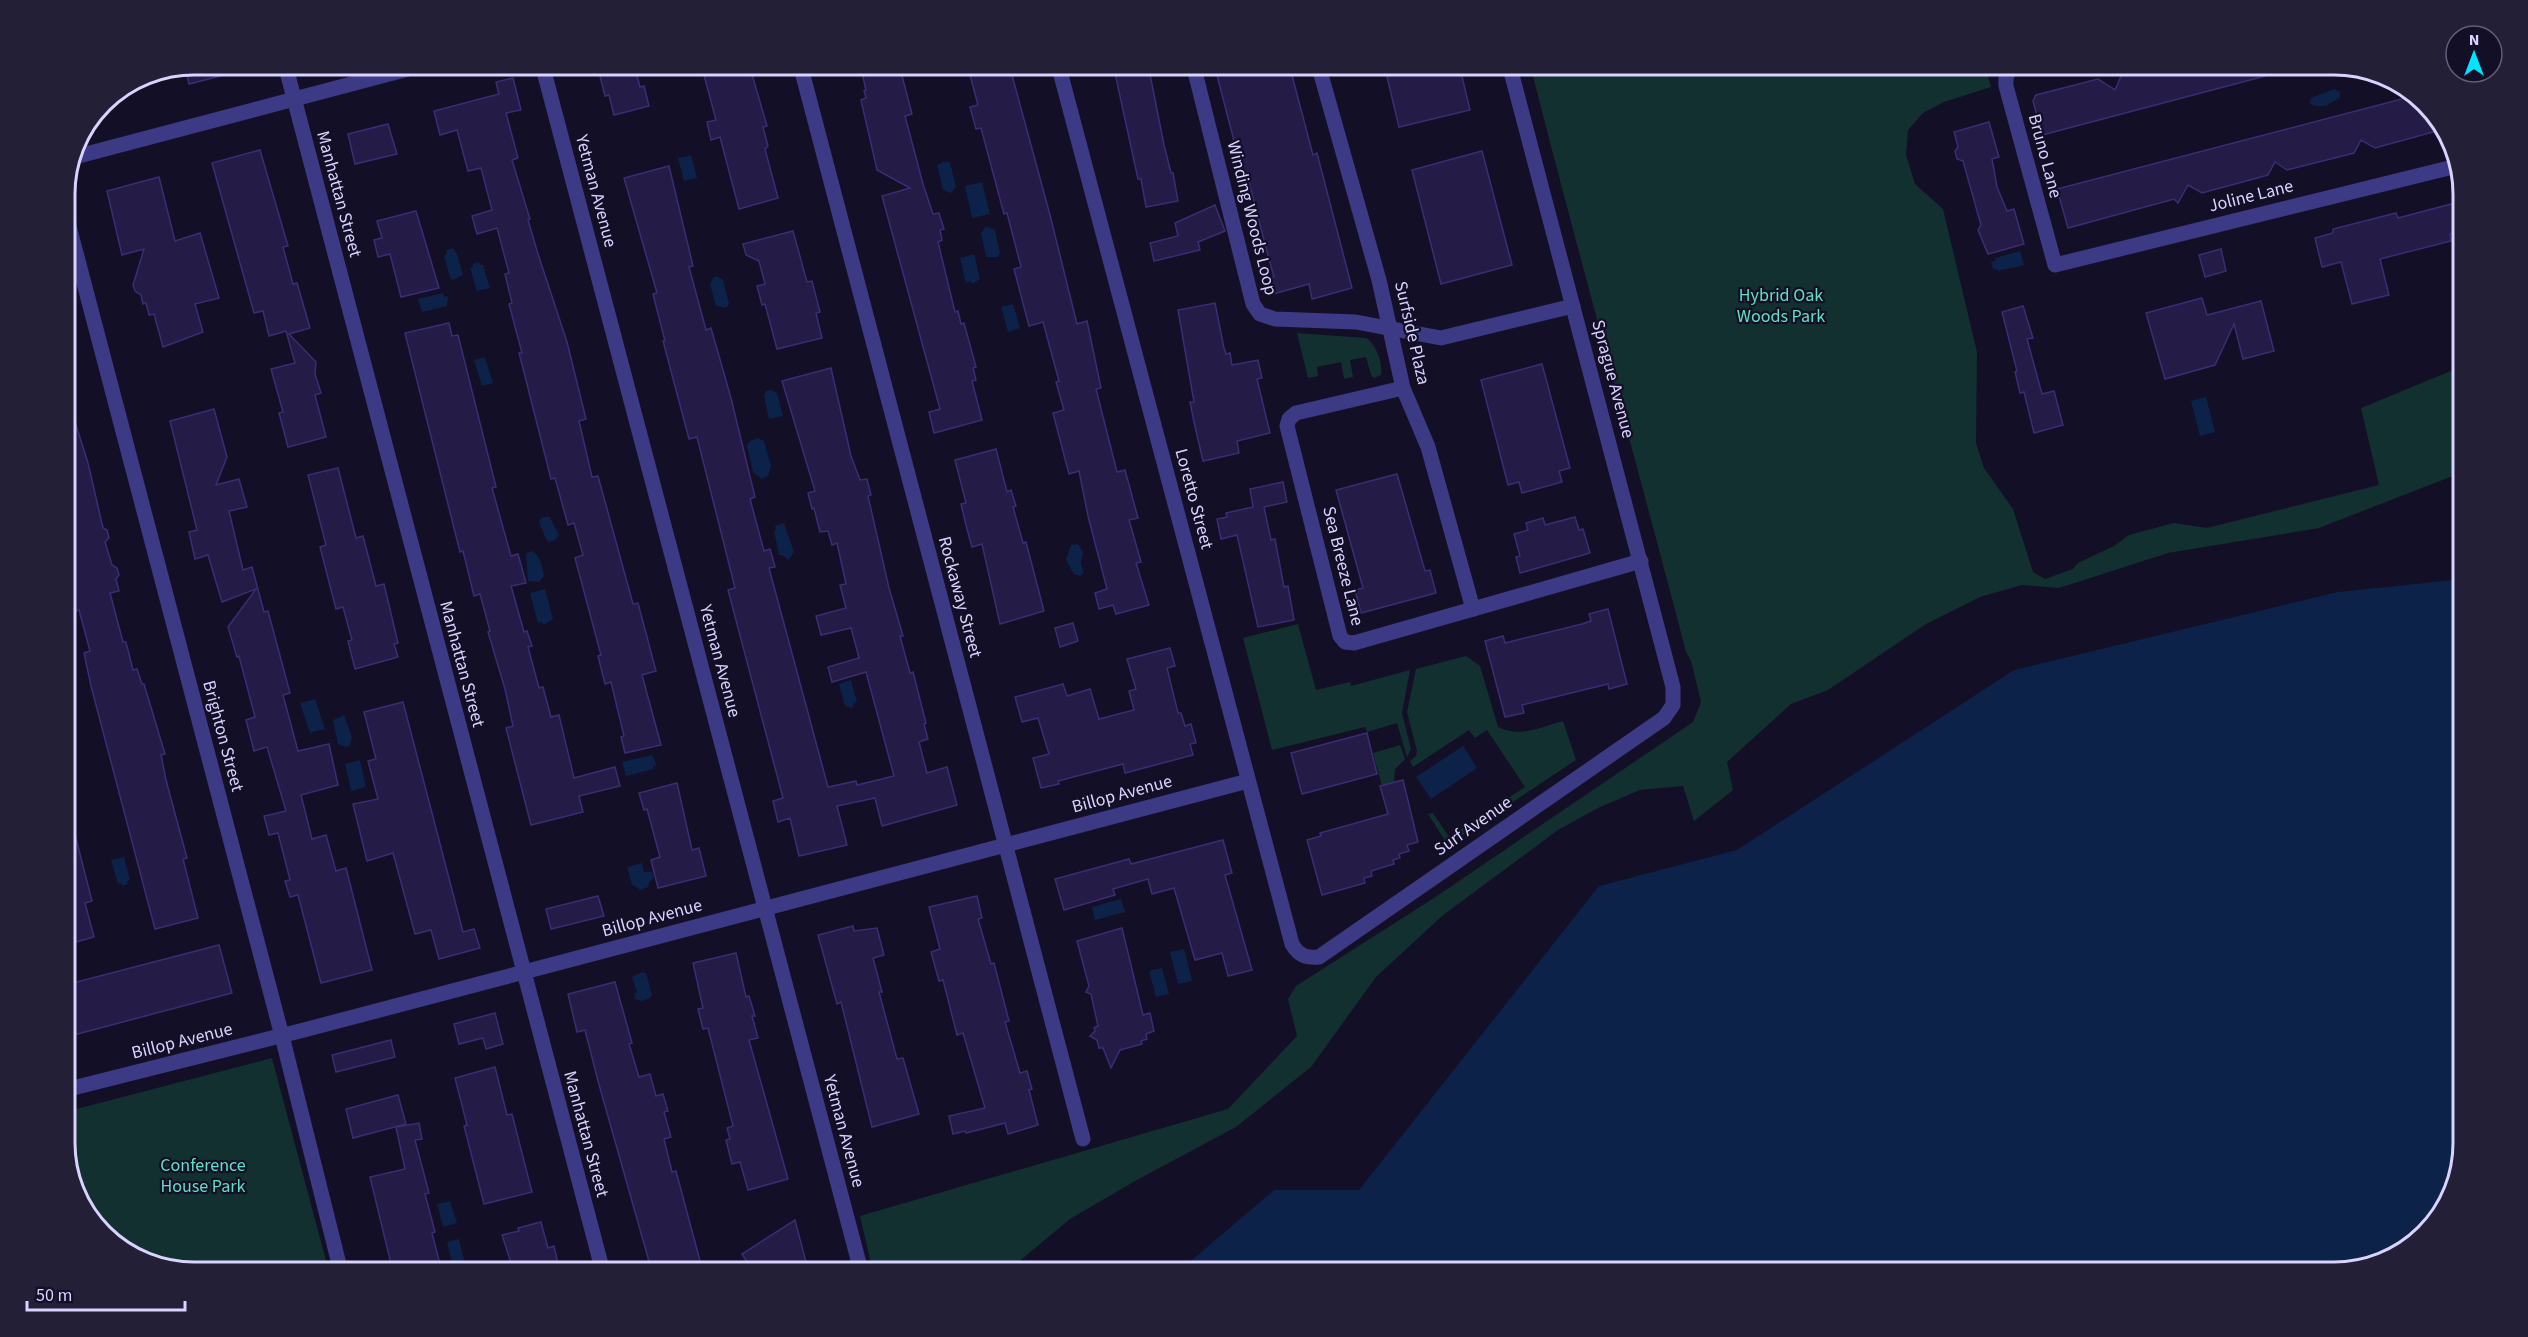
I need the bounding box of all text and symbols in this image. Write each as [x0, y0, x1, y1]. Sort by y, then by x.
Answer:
north arrow [2444, 24, 2504, 84]
text: N [2469, 29, 2479, 51]
street label: Bruno Lane [2022, 111, 2068, 201]
street label: Manhattan Street [310, 128, 368, 260]
street label: Yetman Avenue [569, 131, 623, 250]
street label: Winding Woods Loop [1221, 138, 1283, 298]
street label: Joline Lane [2206, 173, 2296, 219]
street label: Surfside Plaza [1388, 279, 1436, 387]
park label: Hybrid Oak Woods Park [1737, 283, 1825, 329]
street label: Sprague Avenue [1585, 317, 1641, 441]
street label: Loretto Street [1169, 446, 1219, 552]
street label: Sea Breeze Lane [1316, 504, 1370, 628]
street label: Rockaway Street [932, 534, 988, 660]
street label: Manhattan Street [433, 598, 491, 730]
street label: Yetman Avenue [693, 601, 747, 720]
street label: Brighton Street [196, 678, 250, 794]
street label: Billop Avenue [1069, 769, 1175, 819]
street label: Surf Avenue [1429, 790, 1517, 862]
street label: Billop Avenue [599, 893, 705, 943]
street label: Billop Avenue [129, 1016, 235, 1066]
street label: Manhattan Street [557, 1068, 615, 1200]
street label: Yetman Avenue [817, 1071, 871, 1190]
park label: Conference House Park [160, 1153, 246, 1199]
scale bar [27, 1274, 184, 1312]
text: 50 m [36, 1283, 72, 1308]

